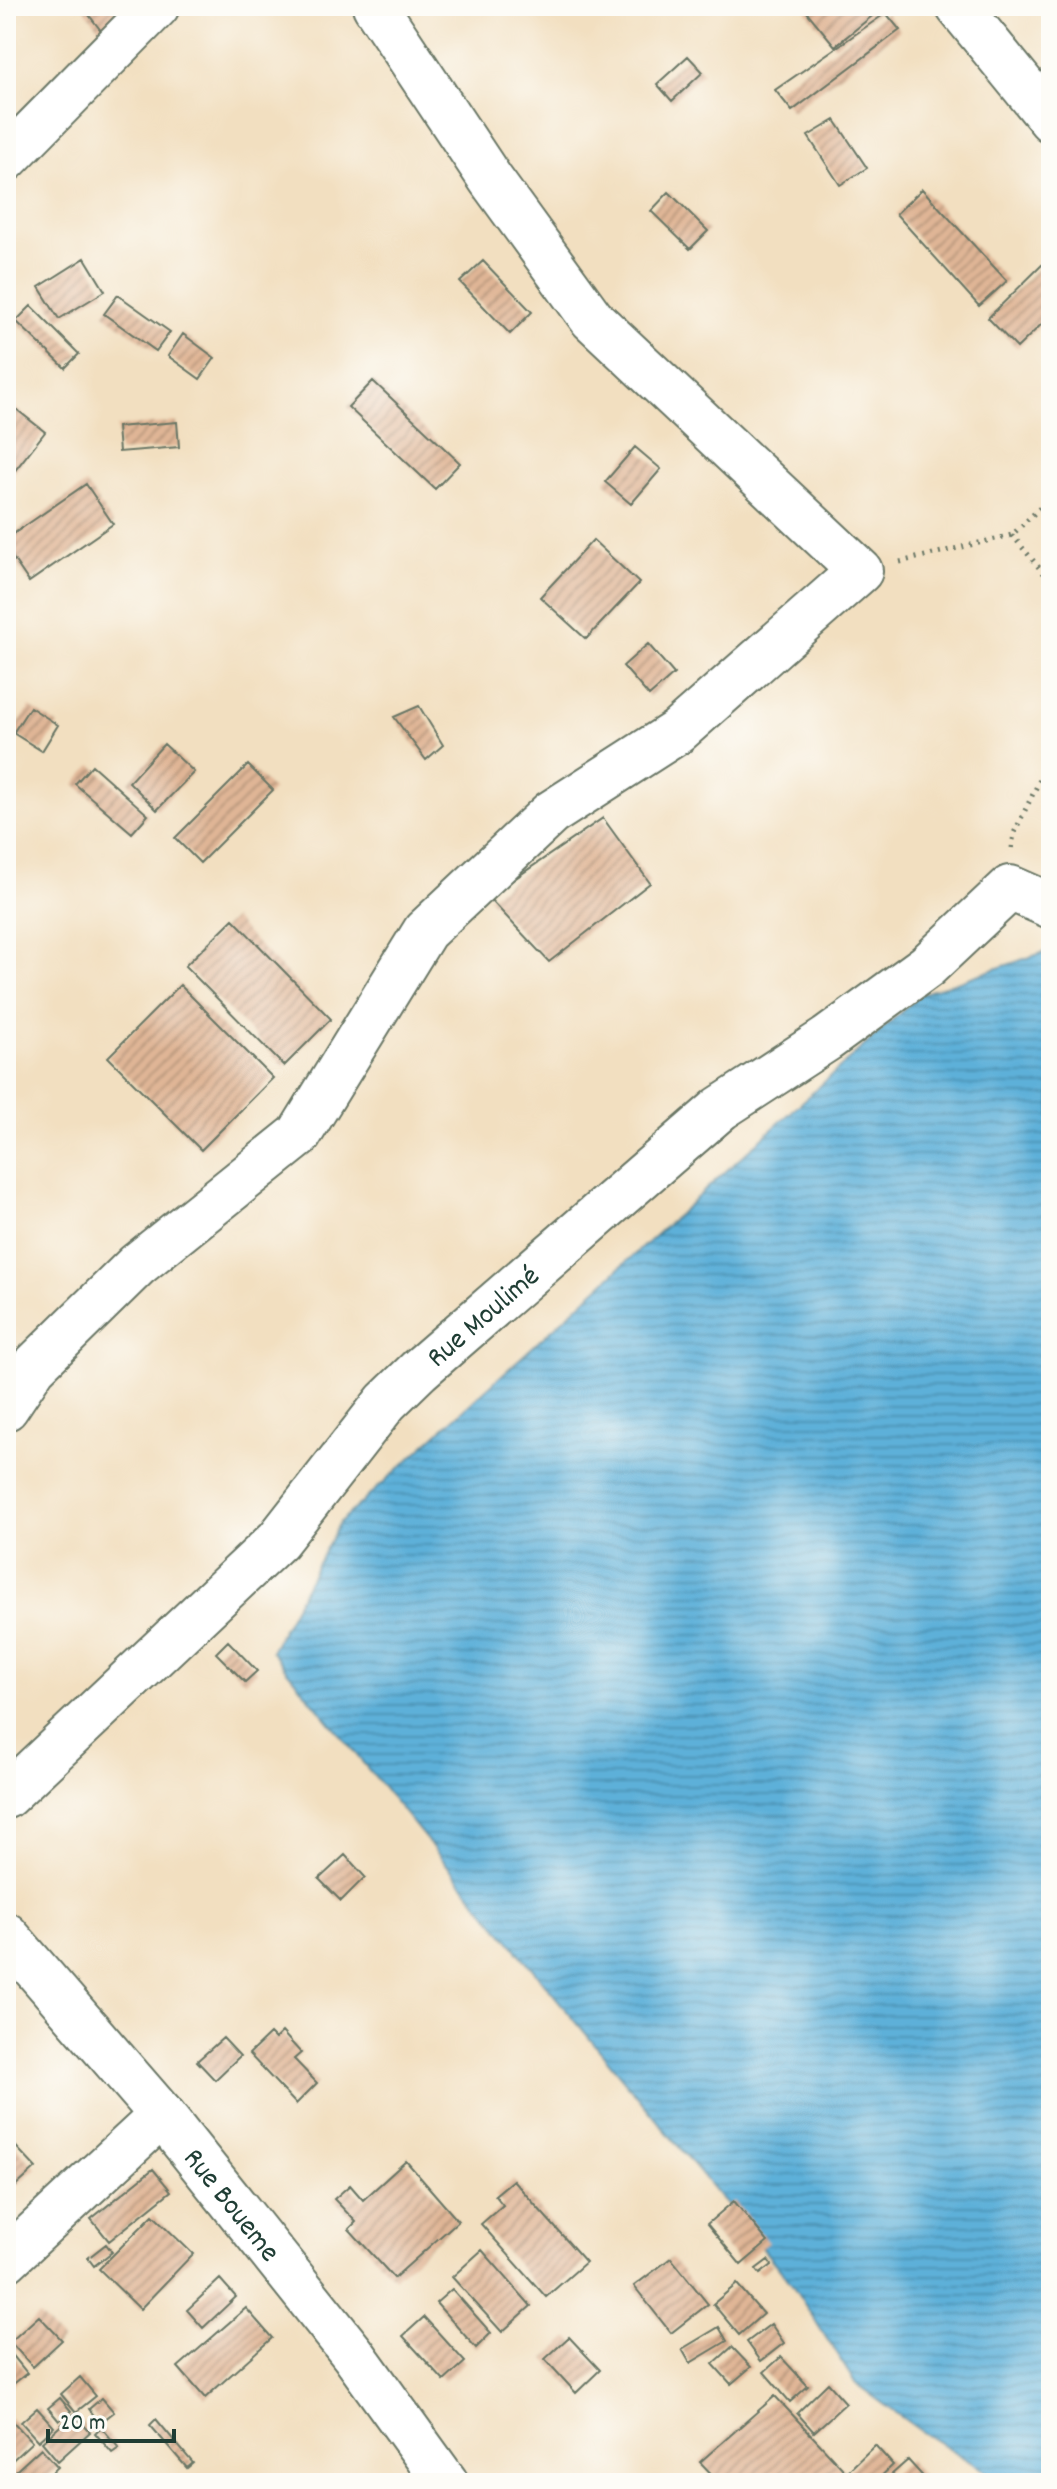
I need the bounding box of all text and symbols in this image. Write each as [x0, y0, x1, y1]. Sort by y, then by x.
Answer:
street label: Rue Moulimé [419, 1257, 551, 1380]
street label: Rue Boueme [171, 2140, 289, 2273]
scale bar [48, 2393, 174, 2443]
text: 20 m [60, 2407, 106, 2441]

